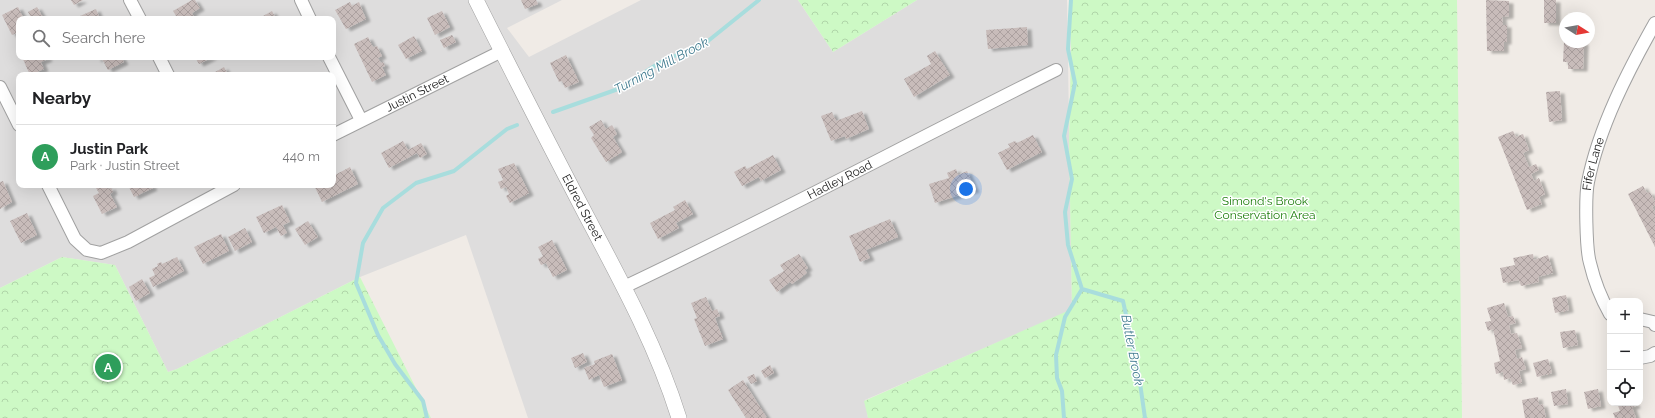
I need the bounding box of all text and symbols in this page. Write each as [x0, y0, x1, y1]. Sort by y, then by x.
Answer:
north arrow [1559, 12, 1595, 48]
search box [16, 16, 336, 60]
icon: search [30, 27, 52, 49]
text: Search here [62, 29, 145, 47]
water label: Turning Mill Brook [612, 34, 711, 97]
street label: Justin Street [383, 72, 451, 115]
text: Nearby [32, 88, 91, 108]
street label: Fifer Lane [1580, 135, 1607, 191]
text: Justin Park [70, 140, 148, 158]
text: A [41, 149, 49, 164]
text: 440 m [283, 149, 320, 164]
street label: Hadley Road [805, 157, 875, 202]
text: Park · Justin Street [70, 158, 180, 173]
street label: Eldred Street [559, 172, 605, 243]
your location [956, 179, 976, 199]
park label: Simond's Brook Conservation Area [1214, 194, 1316, 222]
map controls [1607, 298, 1643, 406]
button: + [1607, 298, 1643, 334]
water label: Butler Brook [1118, 313, 1147, 387]
button: − [1607, 334, 1643, 370]
pin: A [95, 352, 121, 382]
button: locate [1607, 370, 1643, 406]

